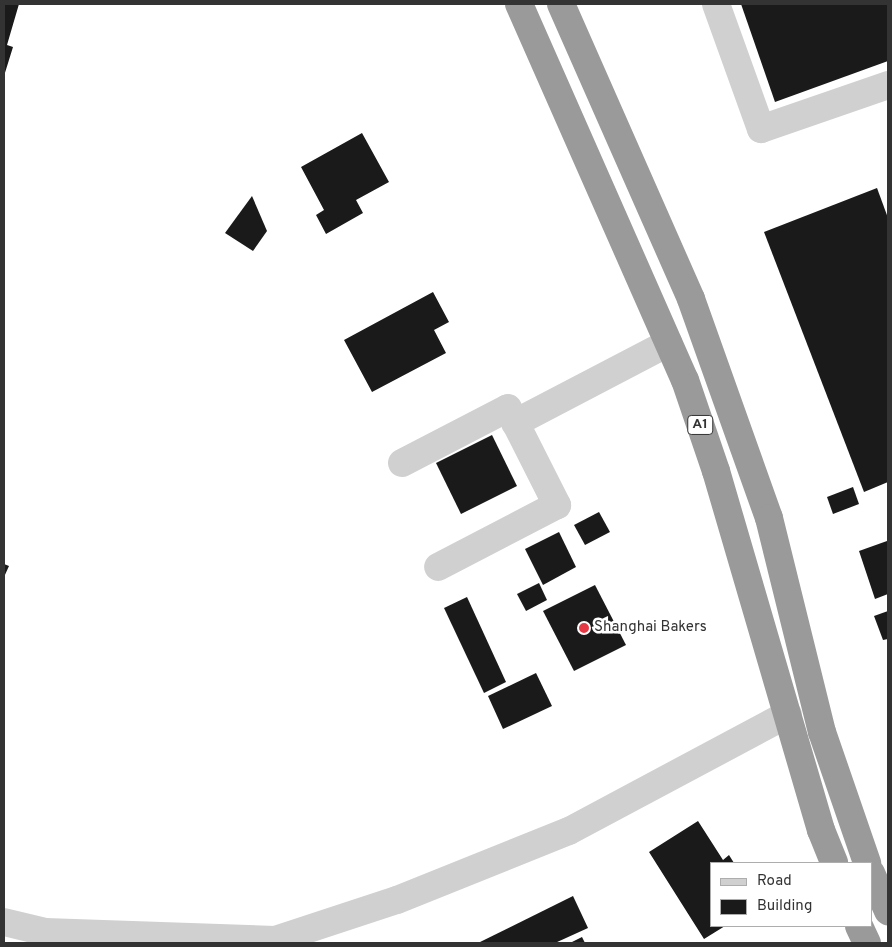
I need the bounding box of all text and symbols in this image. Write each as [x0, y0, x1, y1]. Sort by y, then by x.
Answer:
road number: A1 [686, 414, 714, 436]
place label: Shanghai Bakers [594, 619, 707, 637]
marker: Shanghai Bakers [578, 622, 590, 634]
legend [710, 862, 872, 927]
text: Road [757, 872, 792, 891]
text: Building [757, 897, 812, 916]

